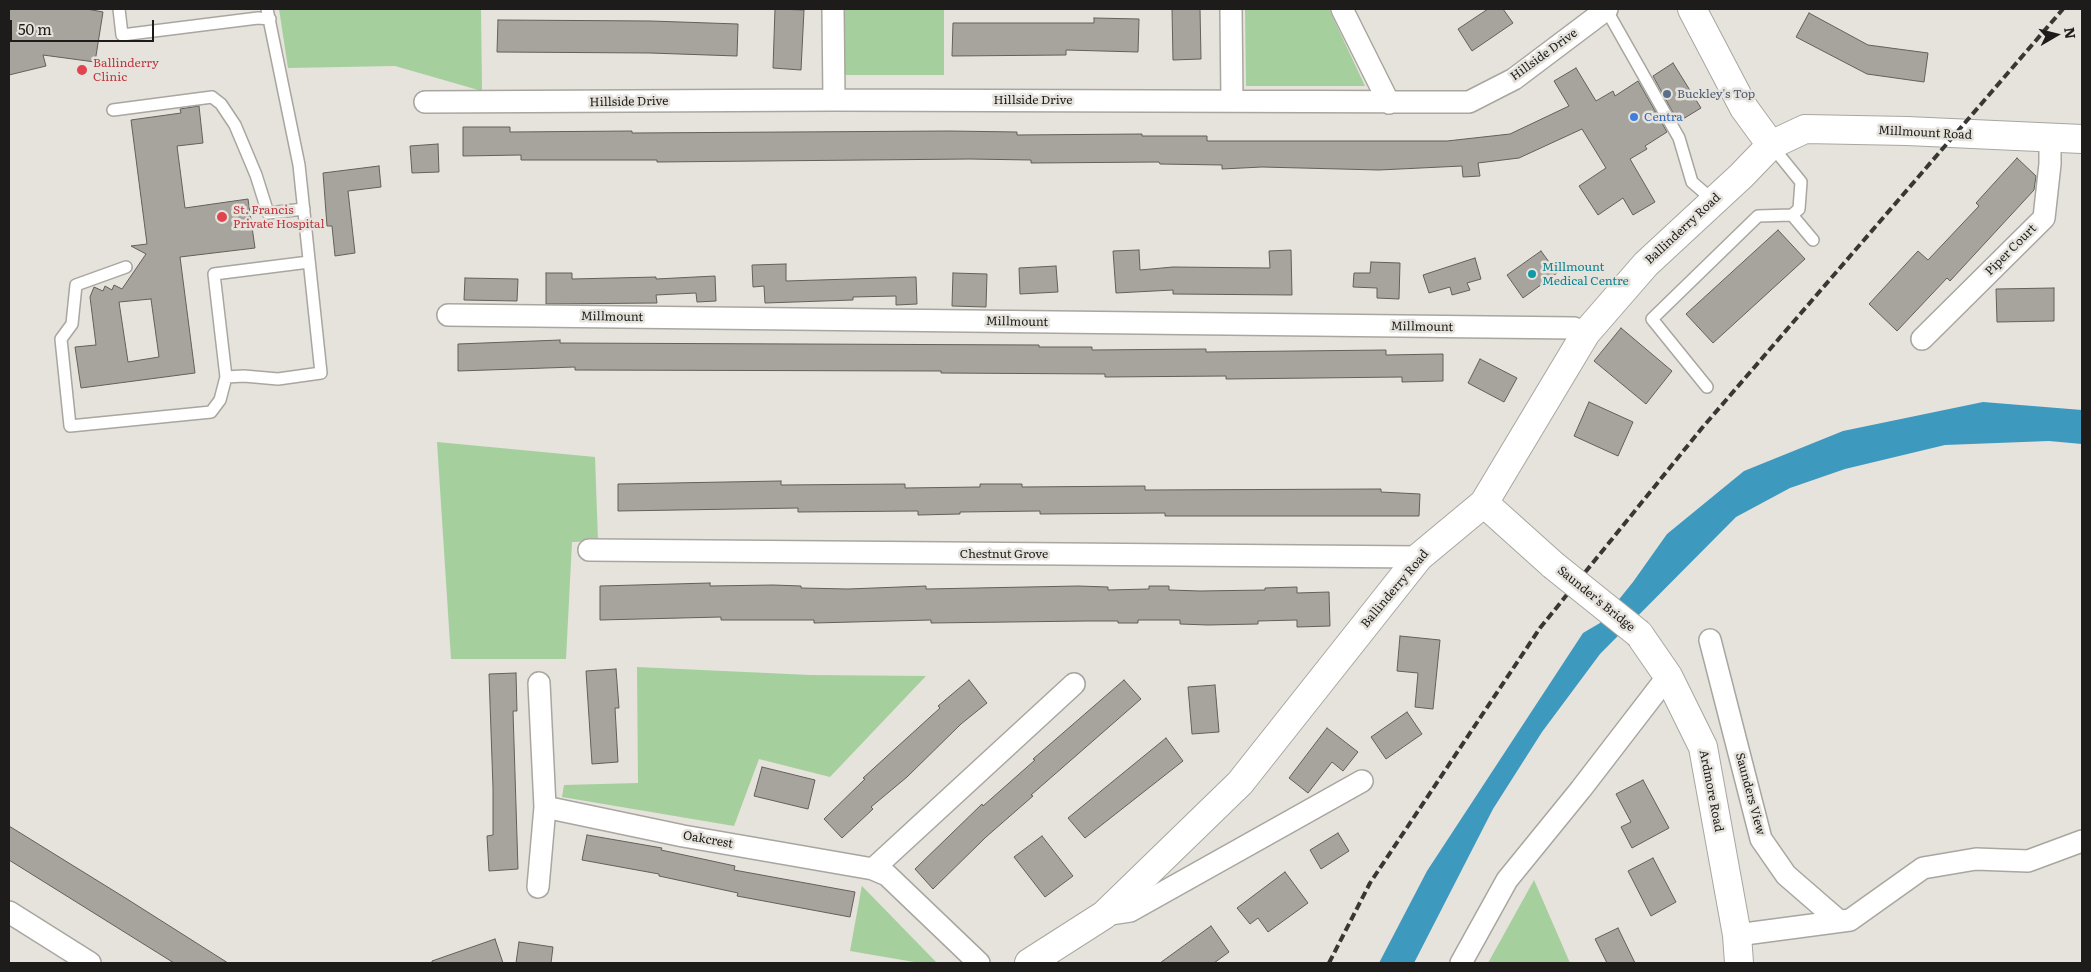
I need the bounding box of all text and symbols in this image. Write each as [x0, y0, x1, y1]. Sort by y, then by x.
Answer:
scale bar [12, 10, 156, 42]
north arrow [2031, 10, 2081, 60]
text: 50 m [18, 17, 52, 40]
street label: Hillside Drive [1508, 26, 1580, 84]
text: N [2060, 26, 2082, 40]
place label: Ballinderry Clinic [93, 56, 159, 84]
marker: Ballinderry Clinic [75, 63, 89, 77]
place label: Buckley's Top [1677, 87, 1755, 101]
marker: Buckley's Top [1661, 88, 1673, 100]
street label: Hillside Drive [994, 93, 1072, 107]
street label: Hillside Drive [589, 94, 669, 110]
place label: Centra [1644, 110, 1683, 124]
marker: Centra [1628, 111, 1640, 123]
street label: Millmount Road [1878, 123, 1972, 143]
street label: Ballinderry Road [1642, 191, 1724, 267]
place label: St. Francis Private Hospital [233, 203, 324, 231]
marker: St. Francis Private Hospital [215, 210, 229, 224]
street label: Piper Court [1982, 221, 2040, 279]
place label: Millmount Medical Centre [1542, 260, 1629, 288]
marker: Millmount Medical Centre [1526, 268, 1538, 280]
street label: Millmount [581, 309, 643, 325]
street label: Millmount [986, 314, 1048, 330]
street label: Millmount [1391, 319, 1453, 335]
street label: Chestnut Grove [960, 547, 1048, 561]
street label: Ballinderry Road [1358, 547, 1432, 631]
street label: Saunder's Bridge [1554, 563, 1638, 635]
street label: Ardmore Road [1696, 749, 1726, 833]
street label: Saunders View [1732, 751, 1768, 837]
street label: Oakcrest [682, 829, 734, 851]

